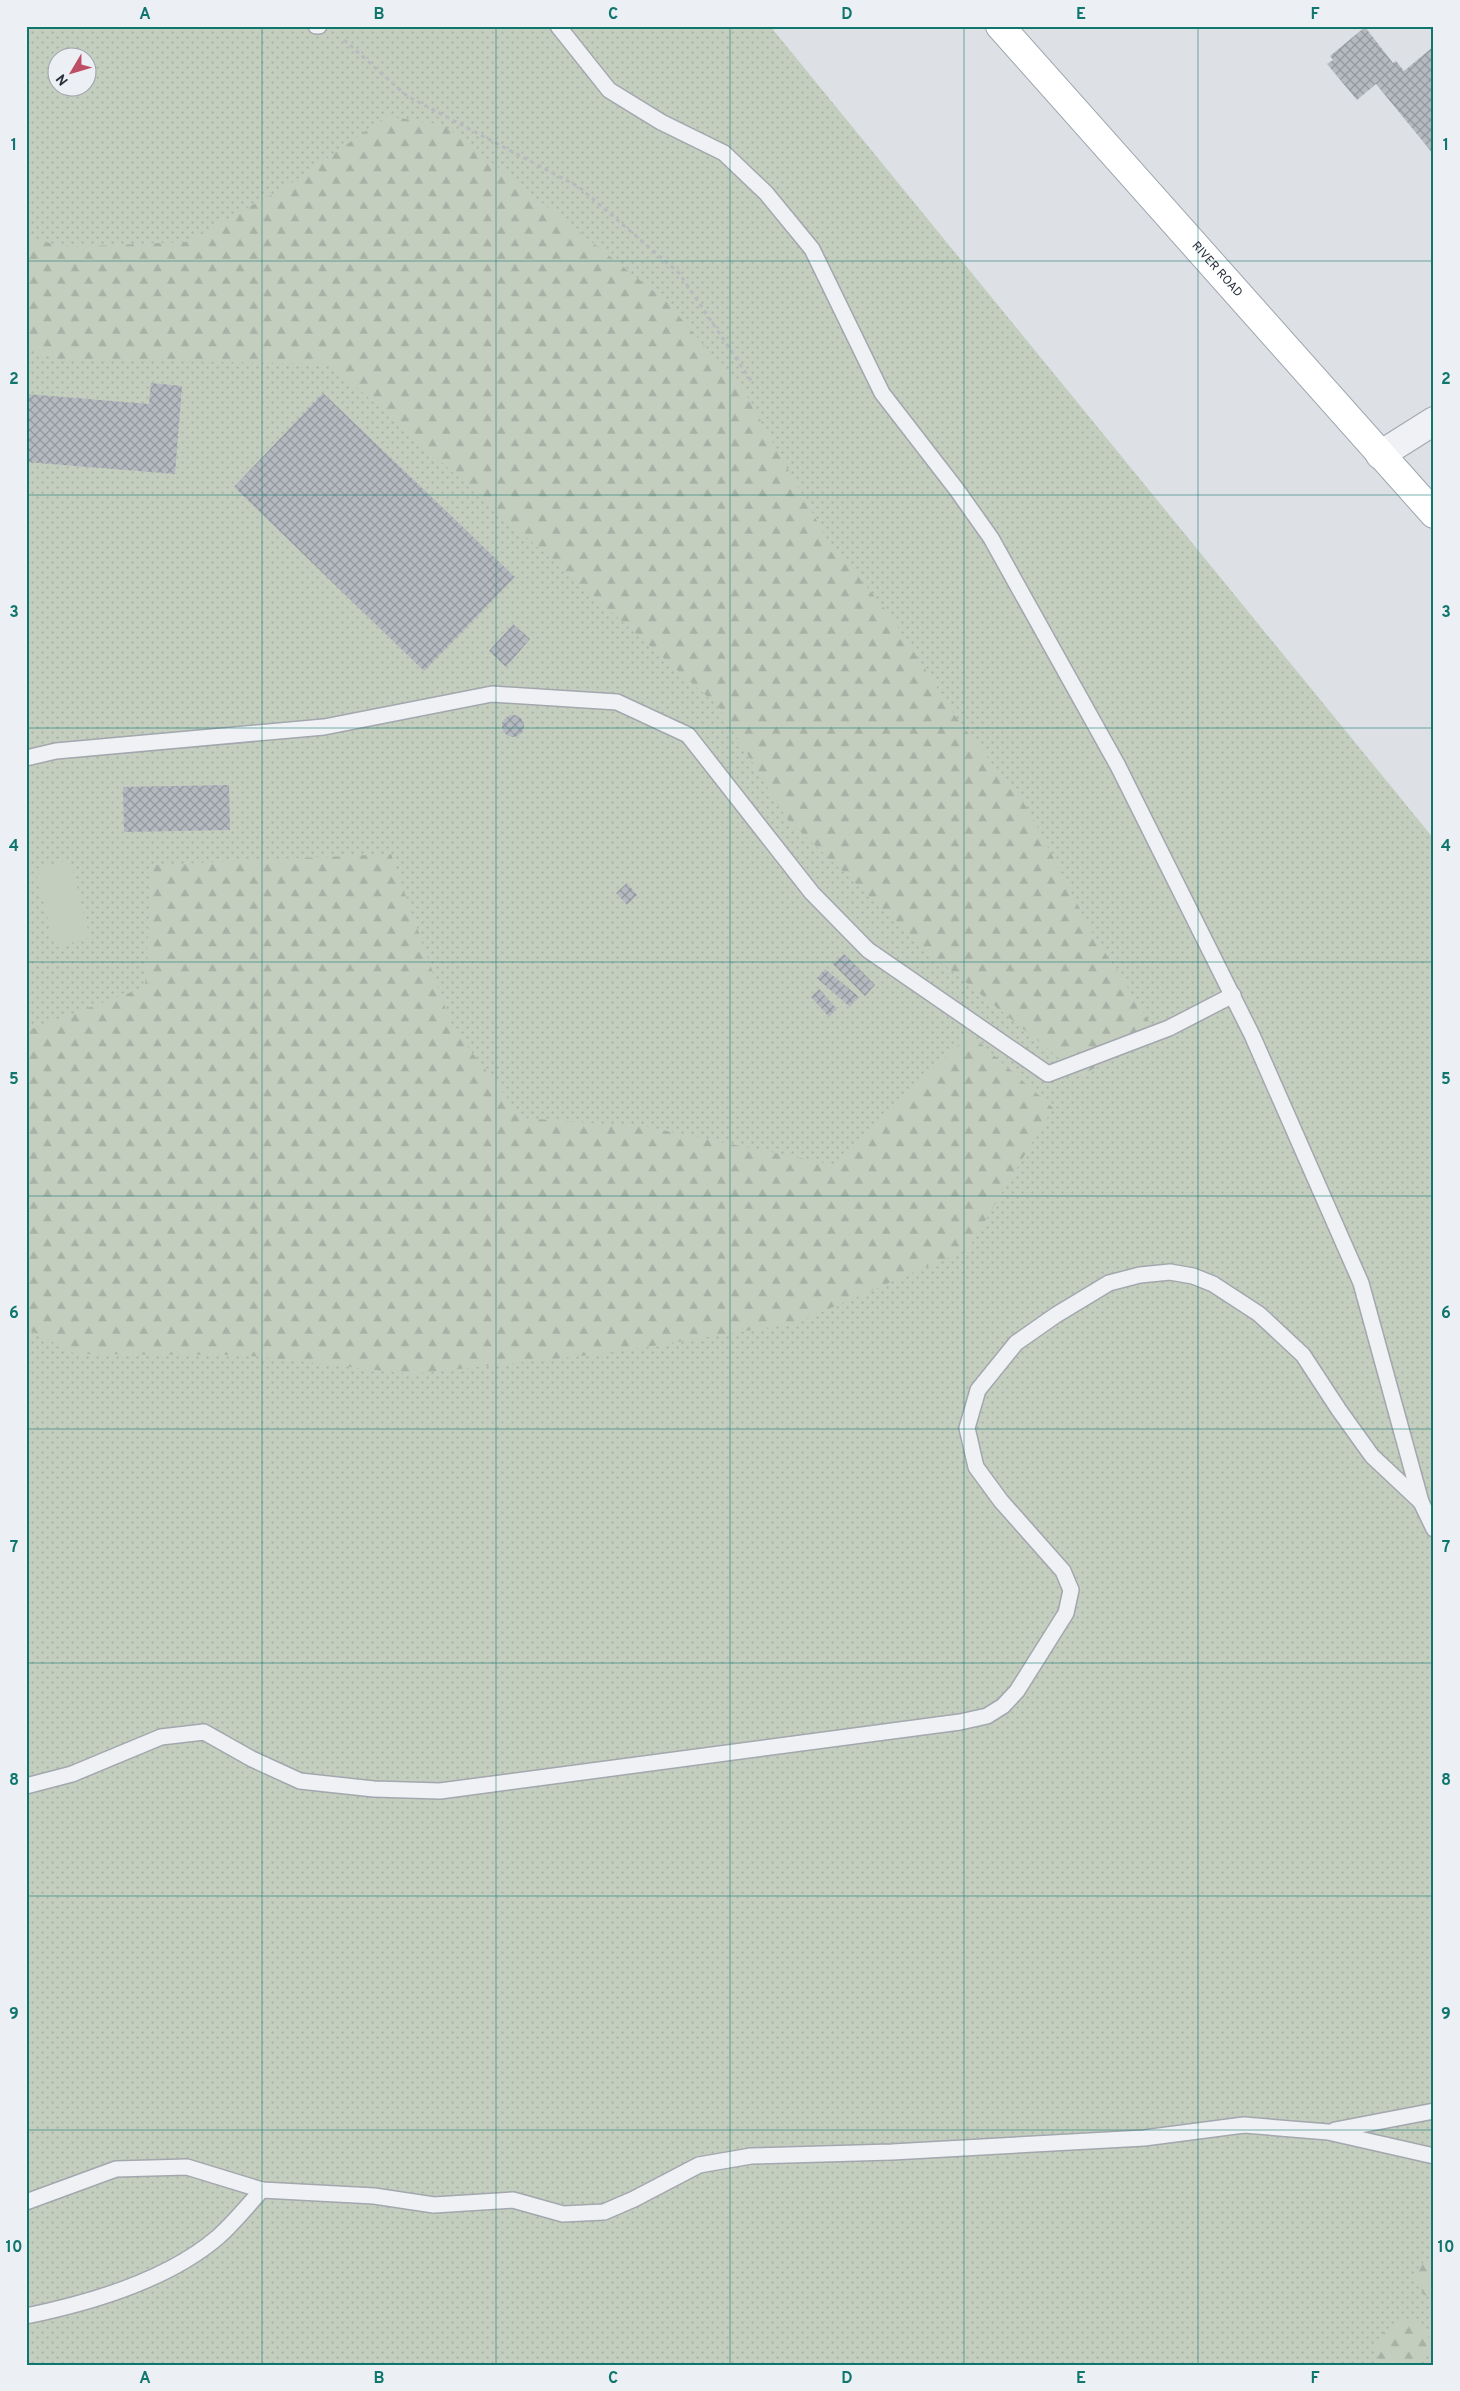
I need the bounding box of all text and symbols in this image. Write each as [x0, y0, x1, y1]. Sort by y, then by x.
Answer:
text: A [139, 5, 151, 25]
text: B [373, 5, 385, 25]
text: C [608, 5, 618, 25]
text: D [841, 5, 853, 25]
text: E [1076, 5, 1086, 25]
text: F [1310, 5, 1320, 25]
north arrow [48, 48, 98, 98]
text: N [53, 70, 73, 88]
text: 1 [11, 136, 17, 156]
text: 1 [1443, 136, 1449, 156]
street label: RIVER ROAD [1188, 238, 1246, 301]
text: 2 [9, 370, 19, 390]
text: 2 [1441, 370, 1451, 390]
text: 3 [9, 603, 19, 623]
text: 3 [1441, 603, 1451, 623]
text: 4 [9, 837, 19, 857]
text: 4 [1441, 837, 1451, 857]
text: 5 [9, 1070, 19, 1090]
text: 5 [1441, 1070, 1451, 1090]
text: 6 [9, 1304, 19, 1324]
text: 6 [1441, 1304, 1451, 1324]
text: 7 [10, 1538, 18, 1558]
text: 7 [1442, 1538, 1450, 1558]
text: 8 [9, 1771, 19, 1791]
text: 8 [1441, 1771, 1451, 1791]
text: 9 [9, 2005, 19, 2025]
text: 9 [1441, 2005, 1451, 2025]
text: 10 [6, 2238, 22, 2258]
text: 10 [1438, 2238, 1454, 2258]
text: A [139, 2369, 151, 2389]
text: B [373, 2369, 385, 2389]
text: C [608, 2369, 618, 2389]
text: D [841, 2369, 853, 2389]
text: E [1076, 2369, 1086, 2389]
text: F [1310, 2369, 1320, 2389]

